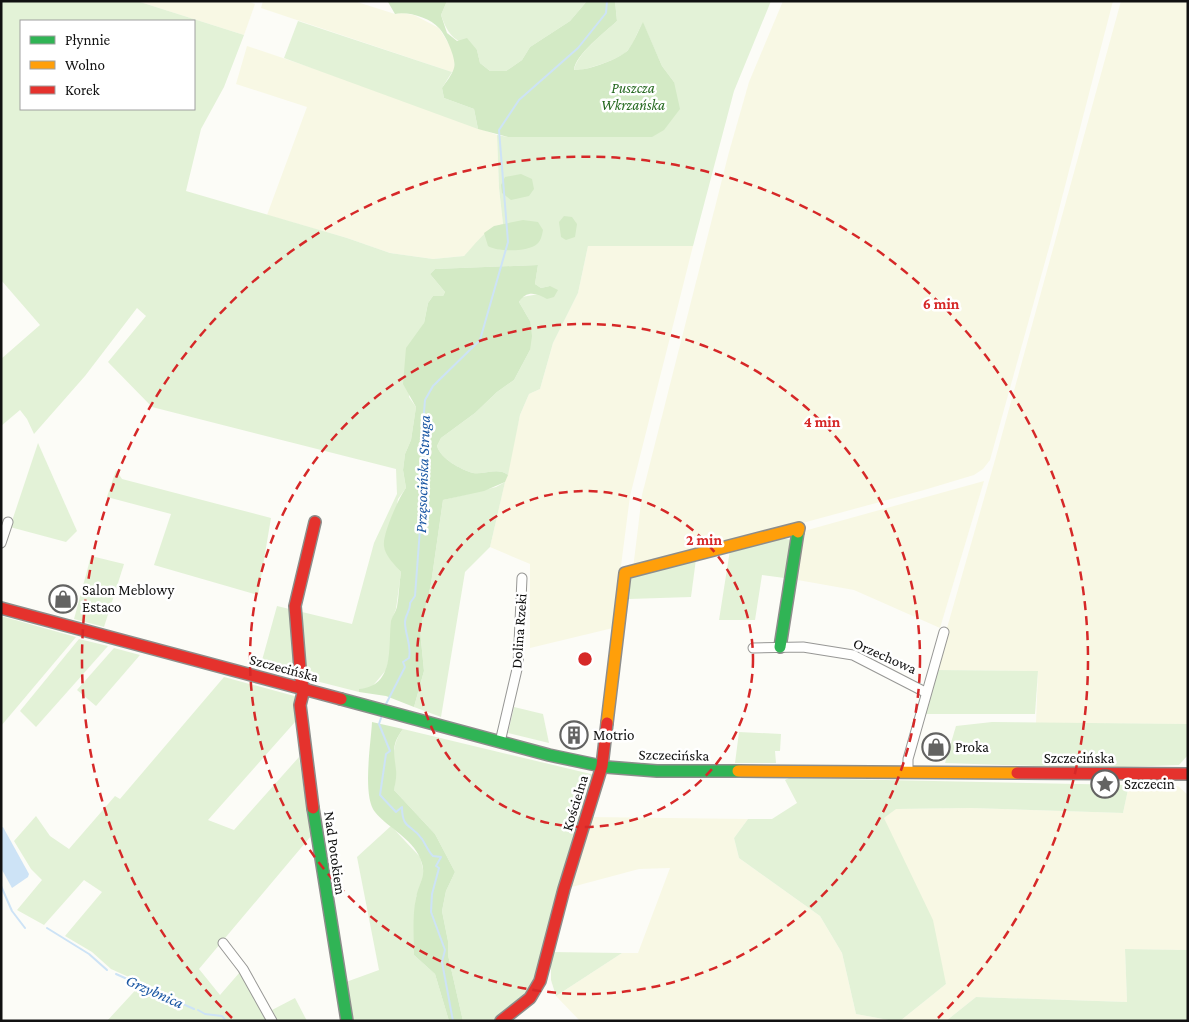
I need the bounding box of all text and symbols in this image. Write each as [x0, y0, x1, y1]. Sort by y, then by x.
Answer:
legend [20, 20, 195, 110]
text: Płynnie [65, 32, 111, 49]
text: Wolno [65, 57, 105, 73]
park label: Puszcza Wkrzańska [601, 80, 665, 113]
text: Korek [65, 82, 100, 98]
text: 6 min [923, 296, 960, 312]
water label: Przęsocińska Struga [412, 414, 434, 533]
text: 4 min [804, 414, 841, 430]
text: 2 min [686, 532, 722, 548]
place label: Salon Meblowy Estaco [82, 582, 174, 615]
shop icon: Salon Meblowy Estaco [48, 584, 78, 614]
street label: Dolina Rzeki [508, 593, 530, 669]
street label: Orzechowa [851, 635, 919, 677]
centre of rings [576, 650, 594, 668]
street label: Szczecińska [248, 651, 320, 685]
building icon: Motrio [559, 720, 589, 750]
place label: Motrio [593, 727, 635, 743]
shop icon: Proka [921, 732, 951, 762]
place label: Proka [955, 739, 989, 755]
street label: Szczecińska [639, 746, 710, 764]
street label: Szczecińska [1044, 750, 1114, 766]
place icon: Szczecin [1090, 769, 1120, 799]
street label: Kościelna [559, 773, 591, 833]
place label: Szczecin [1124, 776, 1175, 792]
street label: Nad Potokiem [321, 810, 349, 896]
water label: Grzybnica [123, 971, 187, 1013]

